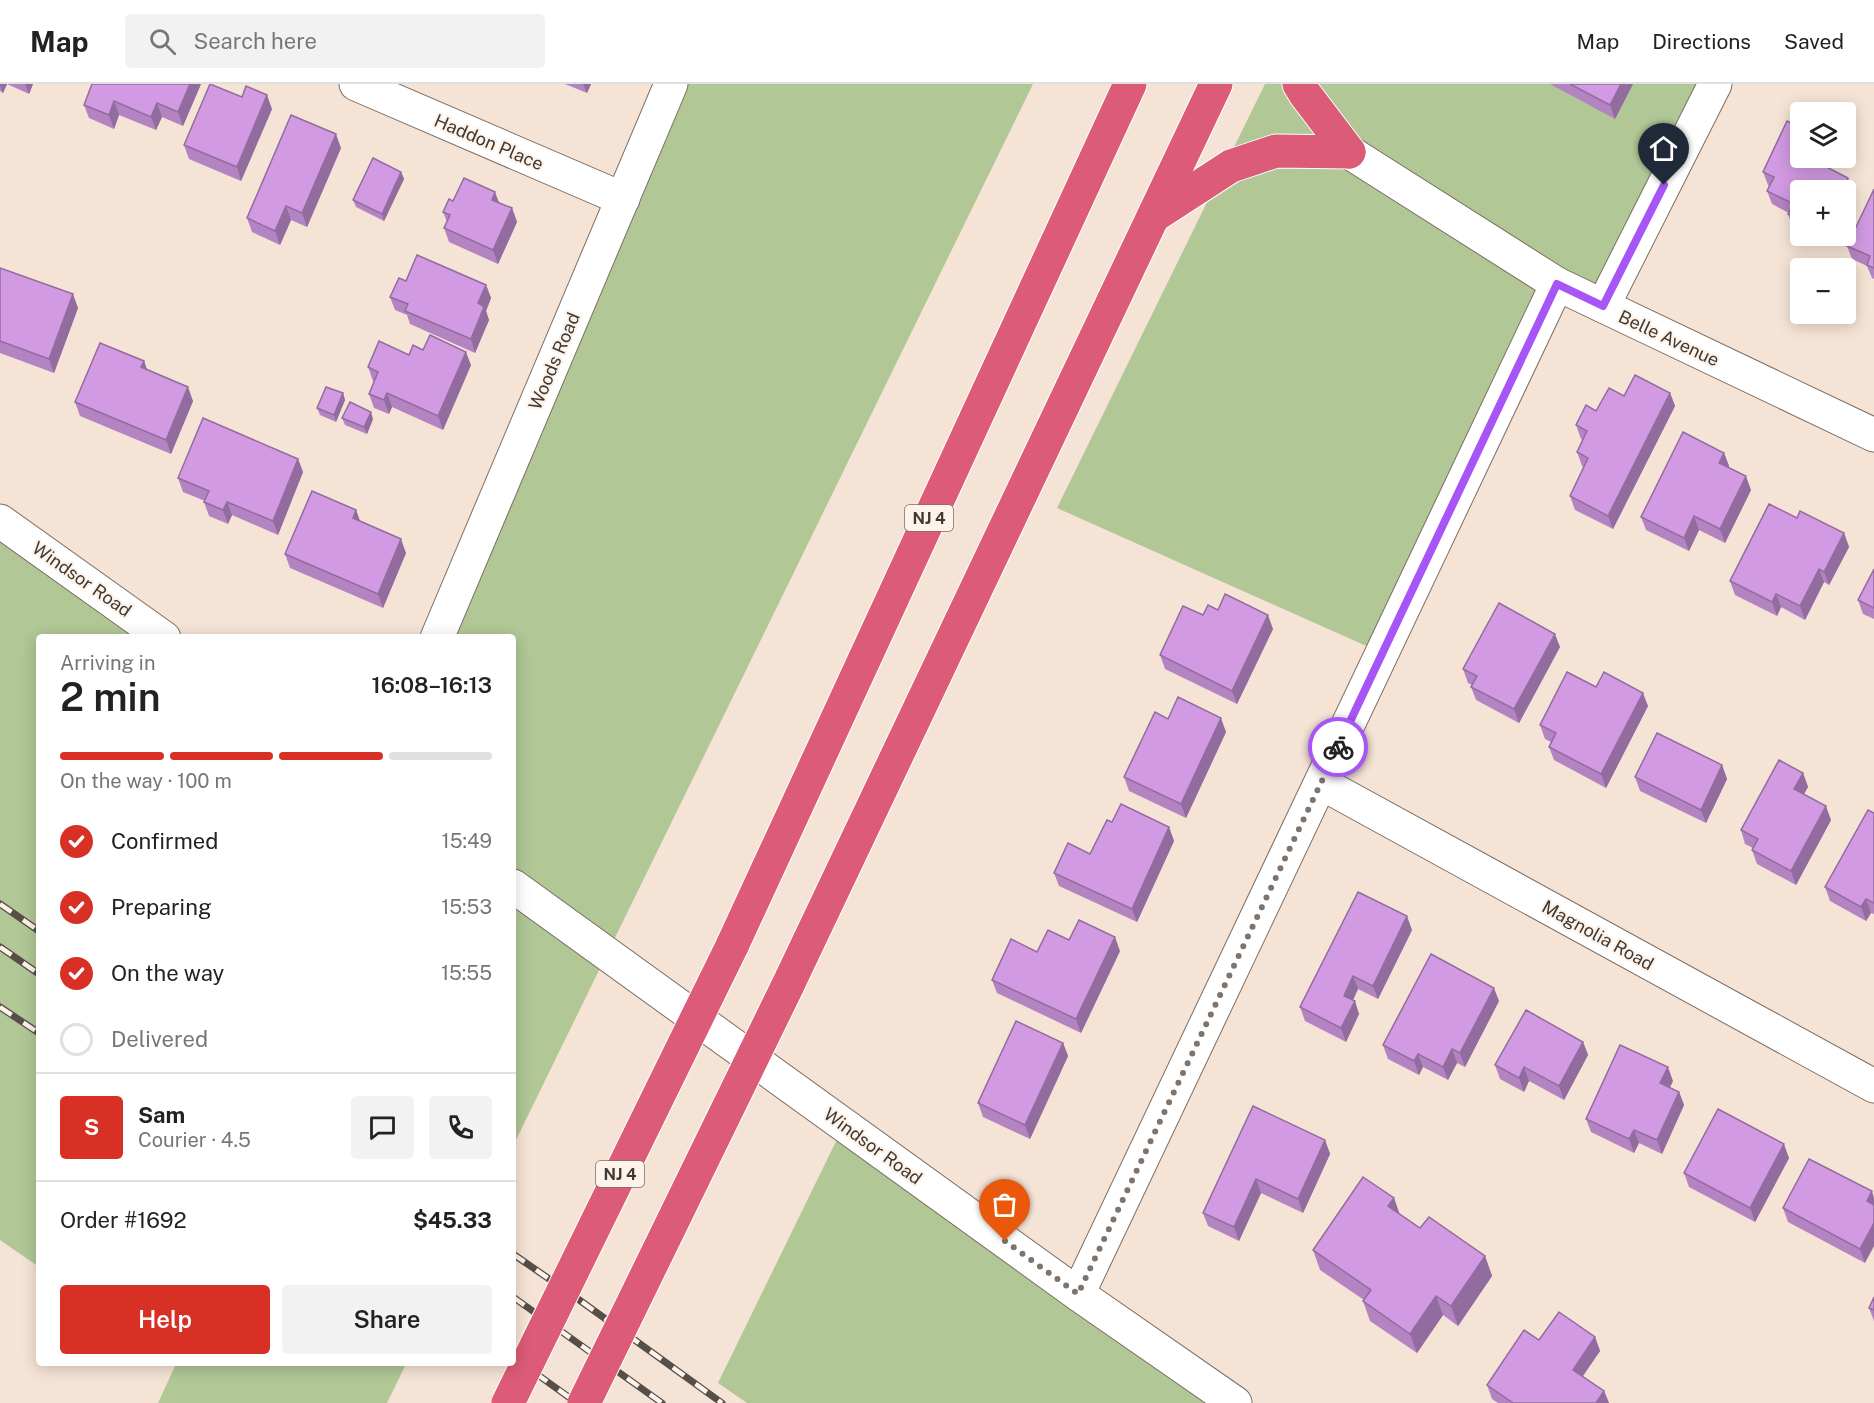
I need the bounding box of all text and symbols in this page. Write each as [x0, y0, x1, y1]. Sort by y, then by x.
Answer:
search box [125, 14, 545, 68]
text: Map [30, 25, 89, 58]
icon: search [146, 25, 179, 58]
text: Search here [194, 28, 317, 54]
text: Map [1577, 29, 1619, 54]
text: Directions [1652, 29, 1751, 54]
text: Saved [1784, 29, 1844, 54]
map controls [1790, 102, 1856, 324]
button: layers [1790, 102, 1856, 168]
street label: Haddon Place [431, 110, 547, 174]
pin [1638, 123, 1689, 185]
icon: home [1647, 132, 1680, 165]
button: + [1790, 180, 1856, 246]
button: − [1790, 258, 1856, 324]
street label: Belle Avenue [1615, 305, 1723, 371]
street label: Woods Road [524, 309, 584, 413]
road number: NJ 4 [905, 505, 953, 531]
street label: Windsor Road [28, 537, 136, 621]
text: Arriving in [60, 651, 155, 675]
text: 16:08–16:13 [371, 672, 492, 698]
text: 2 min [60, 674, 161, 720]
courier [1308, 717, 1368, 777]
icon: bike [1322, 731, 1355, 764]
text: On the way · 100 m [60, 769, 232, 793]
icon: check [60, 825, 93, 858]
text: Confirmed [111, 828, 218, 854]
text: 15:49 [442, 829, 492, 853]
icon: check [60, 891, 93, 924]
text: Preparing [111, 894, 212, 920]
text: 15:53 [441, 895, 492, 919]
street label: Magnolia Road [1539, 896, 1657, 974]
icon: check [60, 957, 93, 990]
text: On the way [111, 960, 224, 986]
text: 15:55 [441, 961, 492, 985]
text: Delivered [111, 1026, 208, 1052]
button: chat [351, 1096, 414, 1159]
button: phone [429, 1096, 492, 1159]
text: Sam [138, 1102, 185, 1128]
street label: Windsor Road [820, 1103, 926, 1189]
text: S [84, 1114, 99, 1140]
text: Courier · 4.5 [138, 1128, 251, 1152]
road number: NJ 4 [596, 1161, 644, 1187]
pin [979, 1179, 1030, 1241]
icon: bag [988, 1188, 1021, 1221]
text: Order #1692 [60, 1207, 187, 1233]
text: $45.33 [413, 1207, 492, 1233]
button: Help [60, 1285, 270, 1354]
button: Share [282, 1285, 492, 1354]

